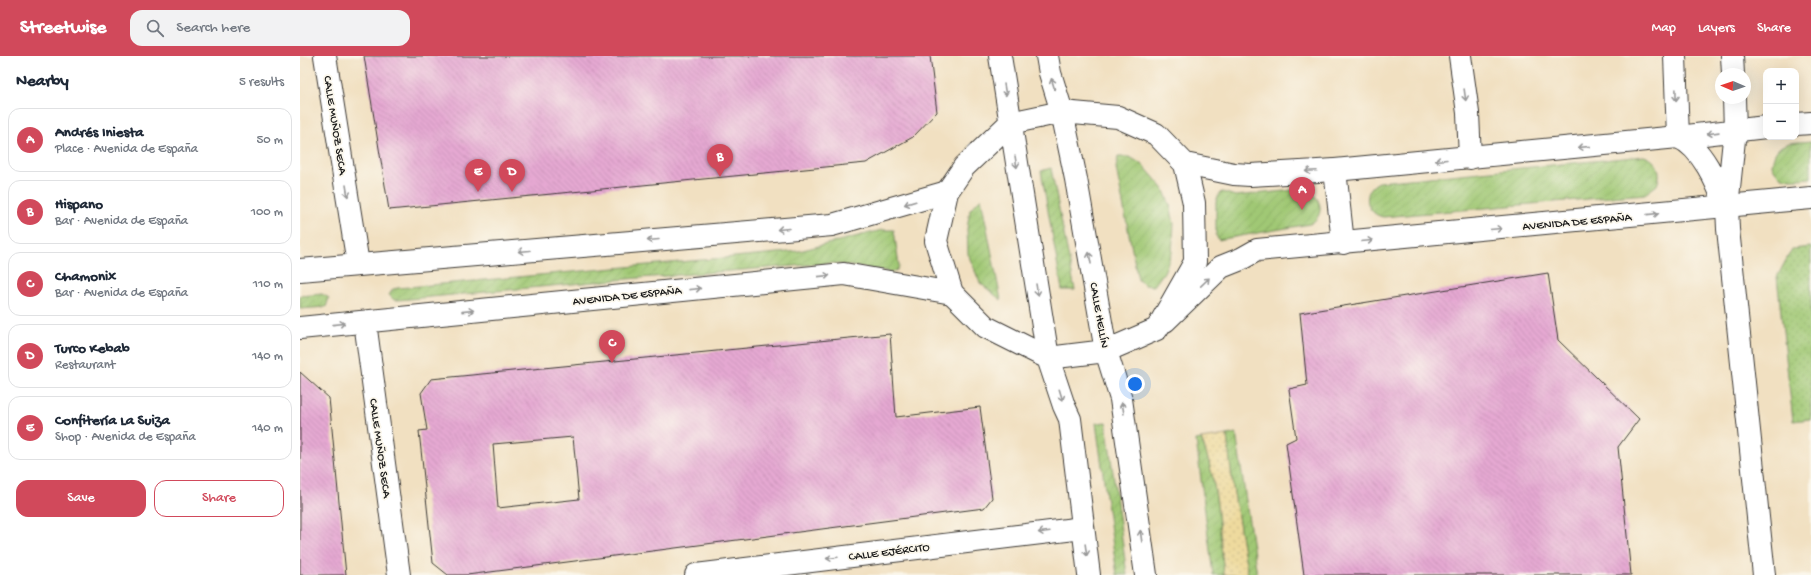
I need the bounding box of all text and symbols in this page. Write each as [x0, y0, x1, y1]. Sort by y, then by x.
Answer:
search box [130, 10, 410, 46]
text: Streetwise [20, 17, 106, 40]
icon: search [144, 17, 166, 39]
text: Search here [176, 19, 250, 37]
text: Map [1652, 20, 1676, 37]
text: Layers [1698, 20, 1735, 37]
text: Share [1757, 20, 1791, 37]
north arrow [1715, 68, 1751, 104]
map controls [1763, 68, 1799, 140]
button: + [1763, 68, 1799, 104]
text: Nearby [16, 72, 69, 92]
text: 5 results [239, 75, 284, 90]
street label: CALLE MUÑOZ SECA [319, 75, 349, 177]
one-way arrow [1049, 78, 1056, 91]
one-way arrow [1001, 83, 1009, 96]
one-way arrow [1461, 88, 1469, 101]
one-way arrow [1673, 88, 1680, 101]
button: − [1763, 104, 1799, 140]
text: Andrés Iniesta [55, 124, 144, 142]
one-way arrow [1707, 129, 1720, 136]
text: A [26, 133, 34, 148]
text: 50 m [256, 133, 283, 148]
text: Place · Avenida de España [55, 142, 198, 157]
one-way arrow [1578, 143, 1591, 150]
pin: B [707, 144, 733, 177]
one-way arrow [1012, 155, 1020, 168]
one-way arrow [1435, 157, 1448, 164]
pin: E [465, 159, 491, 192]
pin: D [499, 159, 525, 192]
one-way arrow [1305, 167, 1318, 174]
pin: A [1289, 177, 1315, 210]
one-way arrow [343, 184, 351, 197]
text: Hispano [55, 196, 103, 214]
one-way arrow [903, 200, 916, 207]
text: B [27, 205, 33, 220]
text: 100 m [251, 205, 283, 220]
one-way arrow [1646, 210, 1659, 218]
street label: AVENIDA DE ESPAÑA [1522, 211, 1633, 235]
text: Bar · Avenida de España [55, 214, 188, 229]
one-way arrow [1489, 225, 1502, 233]
one-way arrow [777, 226, 790, 233]
one-way arrow [647, 237, 660, 244]
one-way arrow [1360, 237, 1373, 245]
one-way arrow [518, 247, 531, 254]
one-way arrow [1085, 251, 1093, 264]
text: Chamonix [55, 268, 116, 286]
one-way arrow [817, 272, 830, 279]
text: C [26, 277, 34, 292]
text: 110 m [253, 277, 283, 292]
one-way arrow [1200, 277, 1210, 287]
street label: CALLE HELLÍN [1085, 281, 1111, 349]
one-way arrow [1033, 283, 1041, 296]
street label: AVENIDA DE ESPAÑA [572, 284, 683, 310]
one-way arrow [688, 285, 701, 292]
text: Bar · Avenida de España [55, 286, 188, 301]
one-way arrow [461, 308, 474, 315]
one-way arrow [332, 320, 345, 328]
pin: C [599, 330, 625, 363]
text: Turco Kebab [55, 340, 130, 358]
text: D [26, 349, 34, 364]
text: 140 m [252, 349, 283, 364]
text: Restaurant [55, 358, 115, 373]
your location [1125, 374, 1145, 394]
one-way arrow [1057, 389, 1065, 401]
street label: CALLE MUÑOZ SECA [365, 398, 393, 500]
one-way arrow [1119, 402, 1127, 415]
text: Confitería La Suiza [55, 412, 170, 430]
text: E [26, 421, 34, 436]
text: 140 m [252, 421, 283, 436]
text: Shop · Avenida de España [55, 430, 196, 445]
button: Save [16, 480, 146, 517]
button: Share [154, 480, 284, 517]
one-way arrow [1038, 528, 1051, 536]
one-way arrow [1137, 530, 1145, 543]
street label: CALLE EJÉRCITO [848, 541, 931, 565]
one-way arrow [1082, 543, 1090, 556]
one-way arrow [826, 555, 839, 562]

